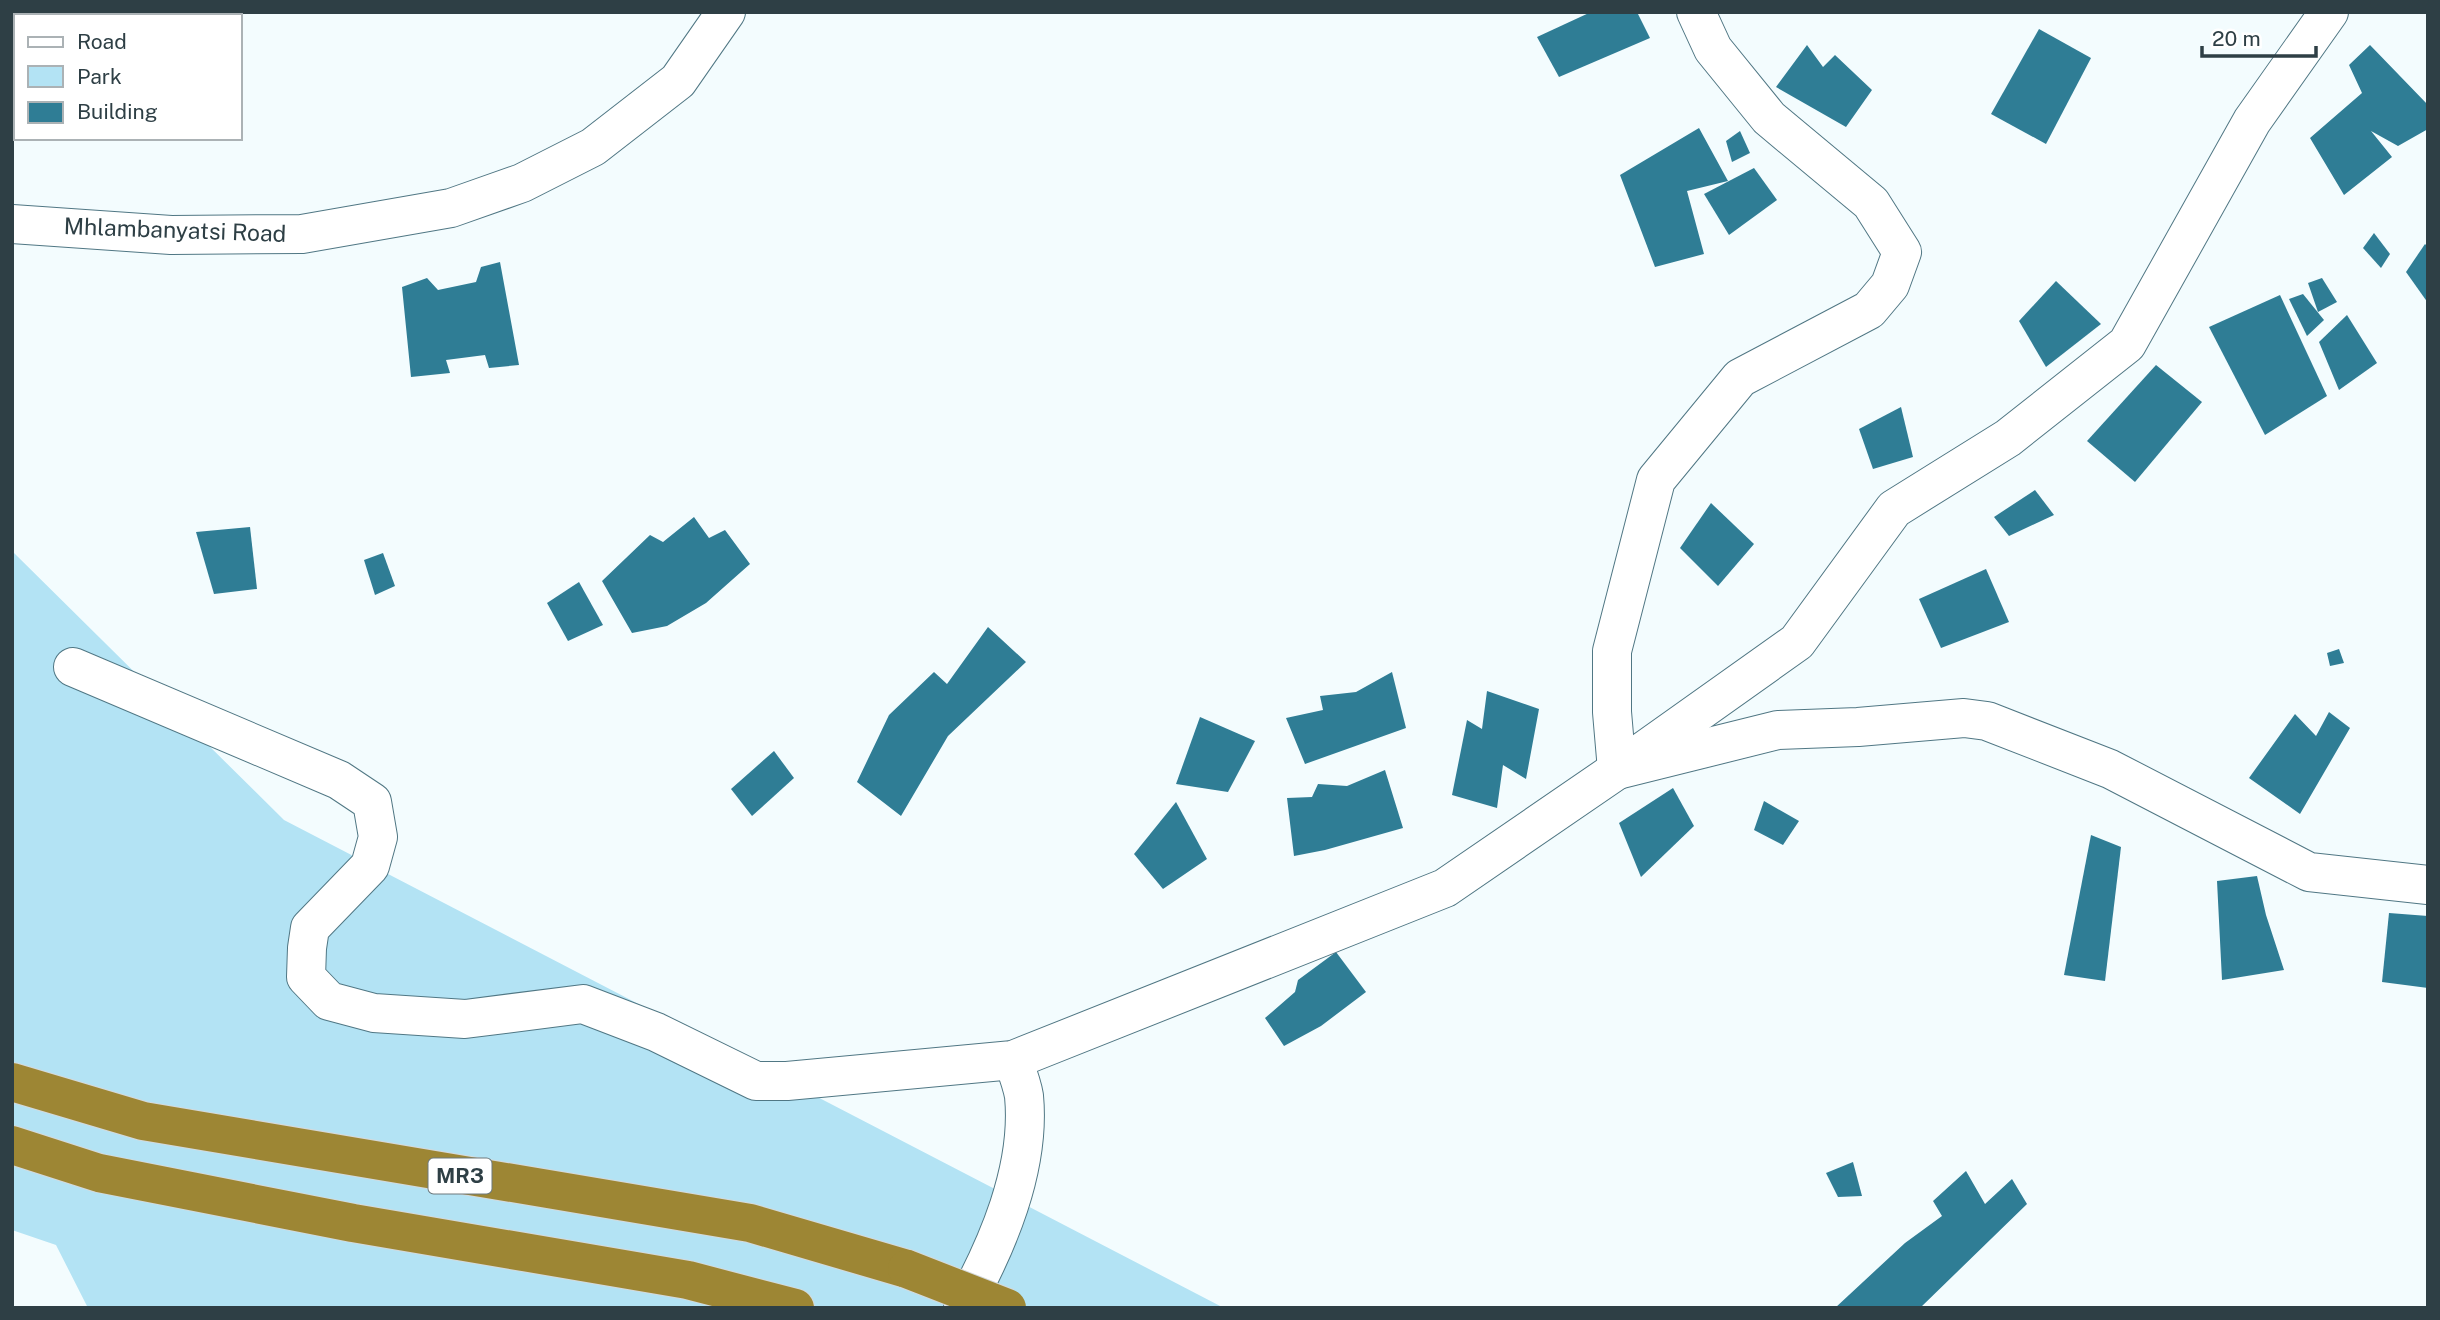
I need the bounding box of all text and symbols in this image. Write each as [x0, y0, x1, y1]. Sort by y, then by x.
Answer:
legend [14, 14, 242, 140]
scale bar [2202, 14, 2316, 58]
text: 20 m [2212, 26, 2261, 51]
text: Road [77, 29, 127, 54]
text: Park [77, 64, 122, 89]
text: Building [77, 99, 158, 124]
street label: Mhlambanyatsi Road [63, 212, 287, 247]
road number: MR3 [428, 1158, 491, 1194]

